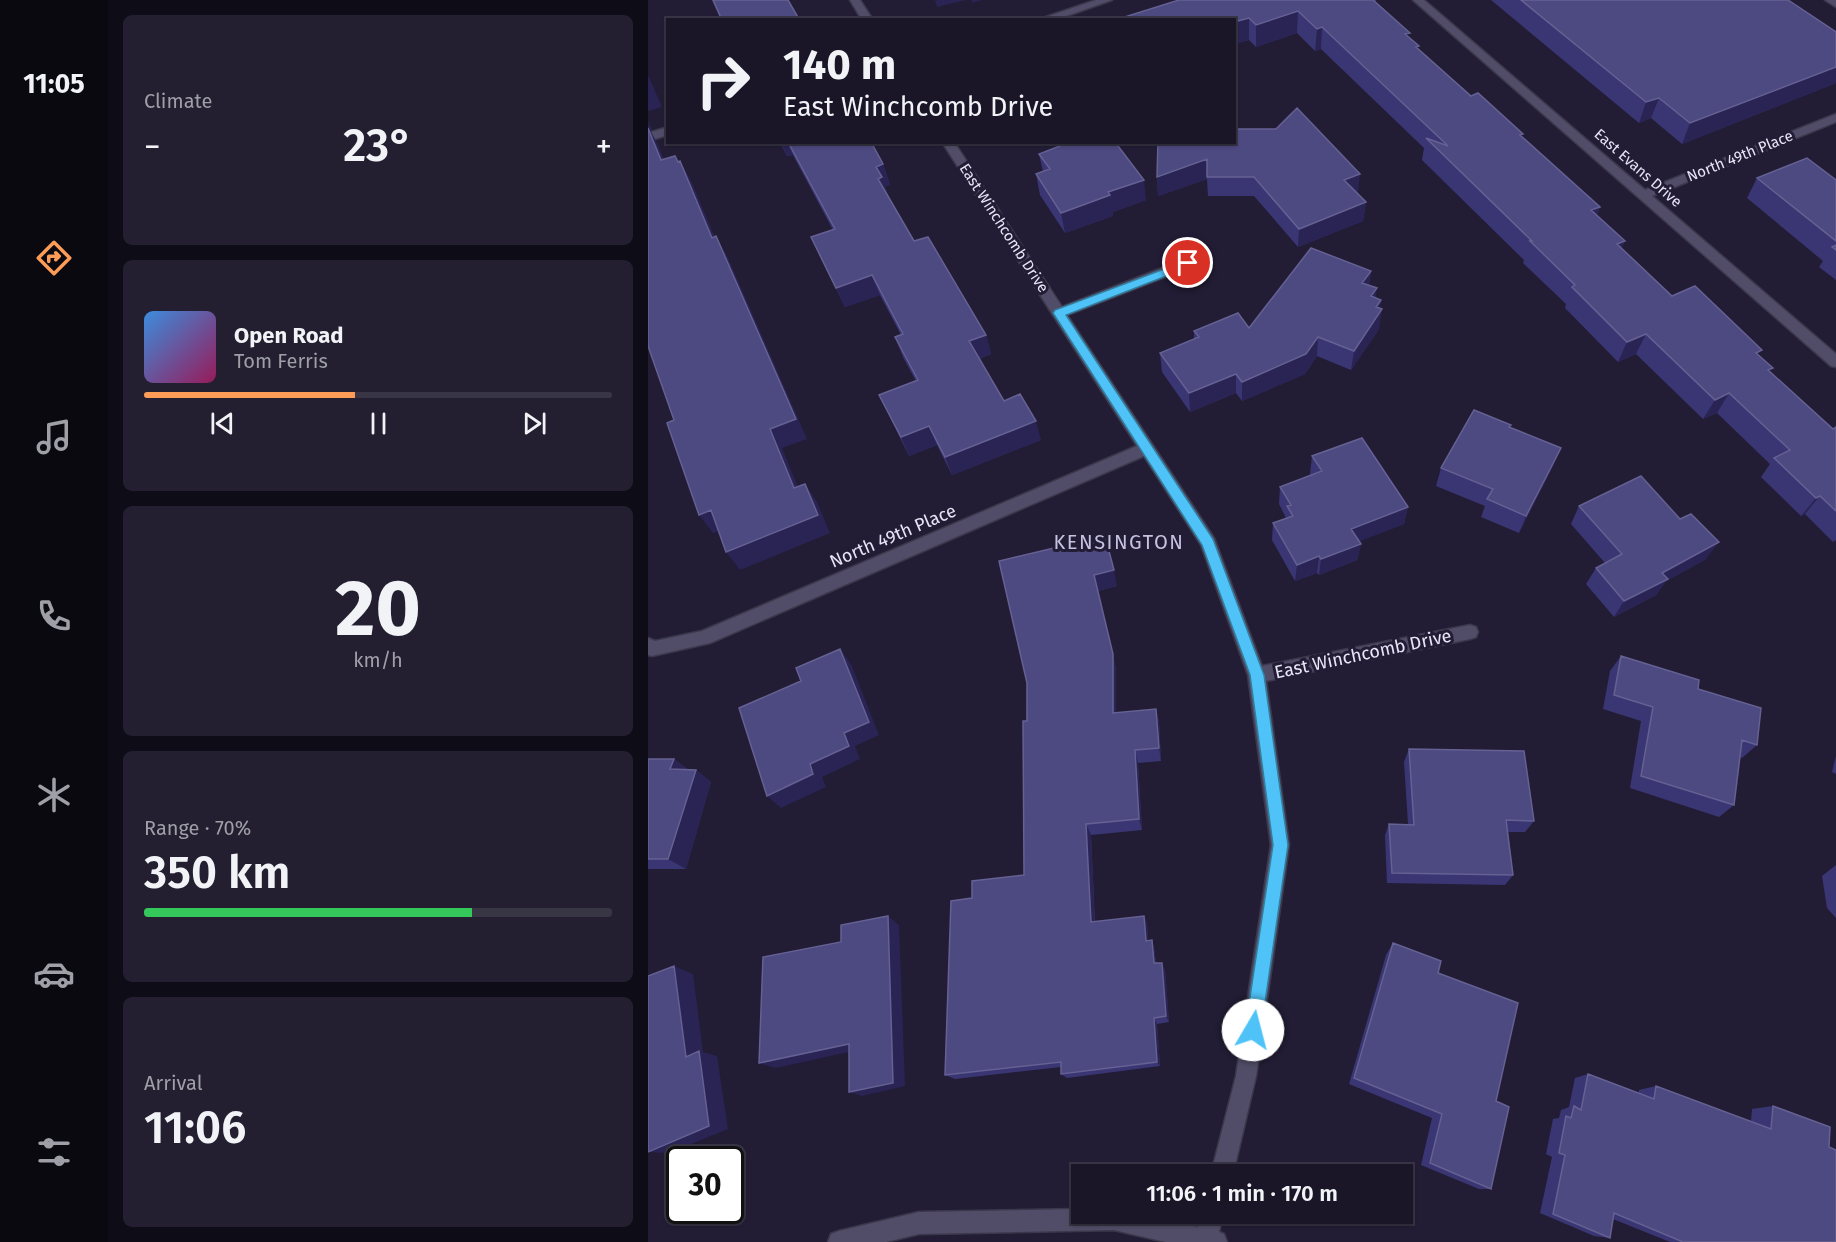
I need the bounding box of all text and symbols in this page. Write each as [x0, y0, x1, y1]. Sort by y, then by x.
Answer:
text: 140 m [783, 40, 896, 90]
icon: right [684, 42, 762, 120]
text: 11:05 [23, 68, 85, 100]
text: Climate [144, 89, 212, 113]
text: East Winchcomb Drive [783, 91, 1053, 123]
text: 23° [343, 119, 413, 173]
street label: East Evans Drive [1590, 125, 1686, 211]
text: − [144, 127, 161, 167]
text: + [596, 127, 612, 167]
street label: North 49th Place [1684, 127, 1796, 185]
street label: East Winchcomb Drive [956, 160, 1052, 296]
icon: directions [33, 237, 75, 279]
pin [1162, 237, 1213, 288]
icon: arrive [1171, 246, 1204, 279]
text: Open Road [234, 322, 344, 349]
text: Tom Ferris [234, 349, 328, 373]
icon: previous [206, 407, 239, 440]
icon: pause [362, 407, 395, 440]
icon: next [518, 407, 551, 440]
icon: music [33, 416, 75, 458]
street label: North 49th Place [826, 499, 960, 573]
district label: KENSINGTON [1054, 530, 1184, 554]
text: 20 [335, 562, 421, 656]
icon: phone [33, 595, 75, 637]
street label: East Winchcomb Drive [1273, 625, 1453, 683]
text: km/h [353, 648, 403, 672]
icon: climate [33, 774, 75, 816]
text: Range · 70% [144, 816, 251, 840]
text: 350 km [144, 846, 290, 900]
icon: car [33, 953, 75, 995]
position arrow [1221, 998, 1285, 1062]
text: Arrival [144, 1071, 203, 1095]
text: 11:06 [144, 1101, 246, 1155]
icon: filters [33, 1131, 75, 1173]
speed limit sign: 30 [666, 1146, 744, 1224]
text: 11:06 · 1 min · 170 m [1146, 1180, 1338, 1207]

